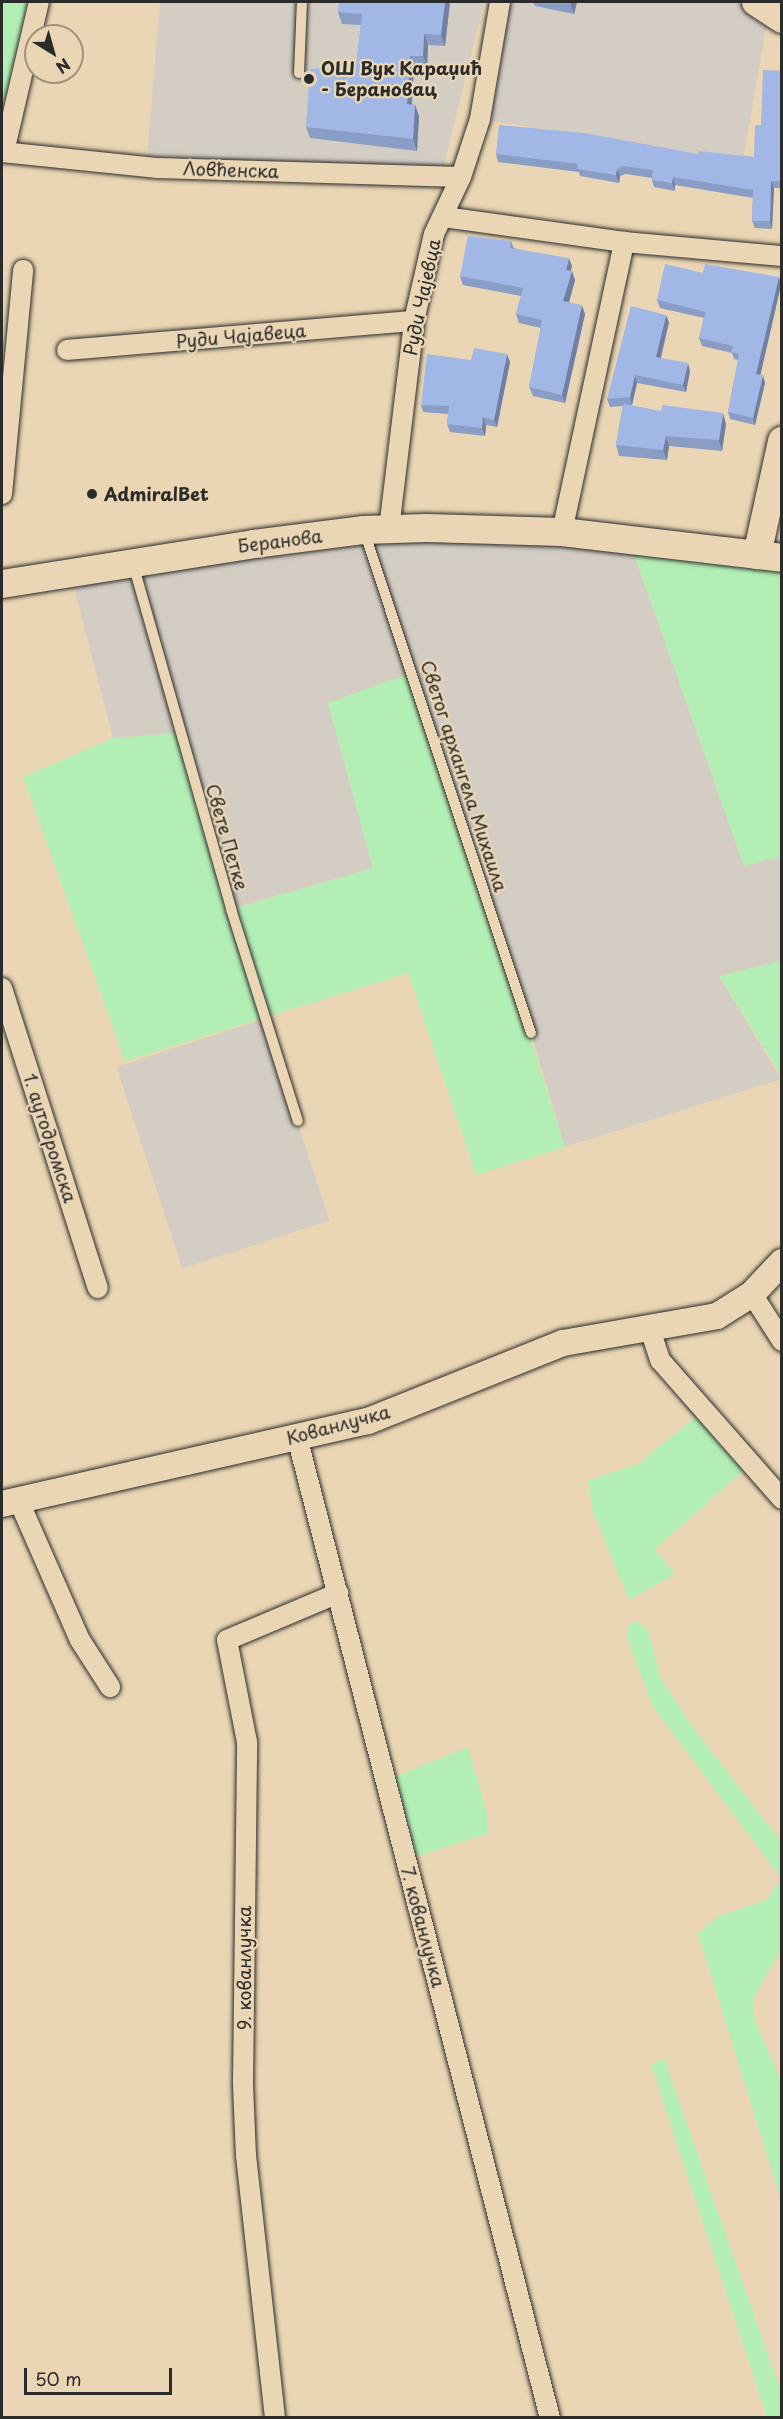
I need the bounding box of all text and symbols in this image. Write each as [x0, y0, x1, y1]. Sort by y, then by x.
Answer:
north arrow [24, 24, 84, 84]
text: N [51, 53, 76, 80]
place label: ОШ Вук Караџић - Берановац [321, 58, 485, 100]
marker: ОШ Вук Караџић - Берановац [302, 72, 316, 86]
street label: Ловћенска [183, 158, 279, 182]
street label: Руди Чајевца [399, 237, 445, 357]
street label: Руди Чајавеца [175, 320, 307, 352]
place label: AdmiralBet [104, 483, 209, 505]
marker: AdmiralBet [85, 487, 99, 501]
street label: Беранова [236, 525, 324, 557]
street label: Светог архангела Михаила [416, 657, 512, 895]
street label: Свете Петке [201, 781, 253, 893]
street label: 1. аутодромска [19, 1070, 81, 1206]
street label: Кованлучка [284, 1401, 392, 1449]
street label: 7. кованлучка [396, 1864, 450, 1990]
street label: 9. кованлучка [233, 1906, 255, 2030]
scale bar [27, 2356, 176, 2394]
text: 50 m [35, 2365, 82, 2392]

